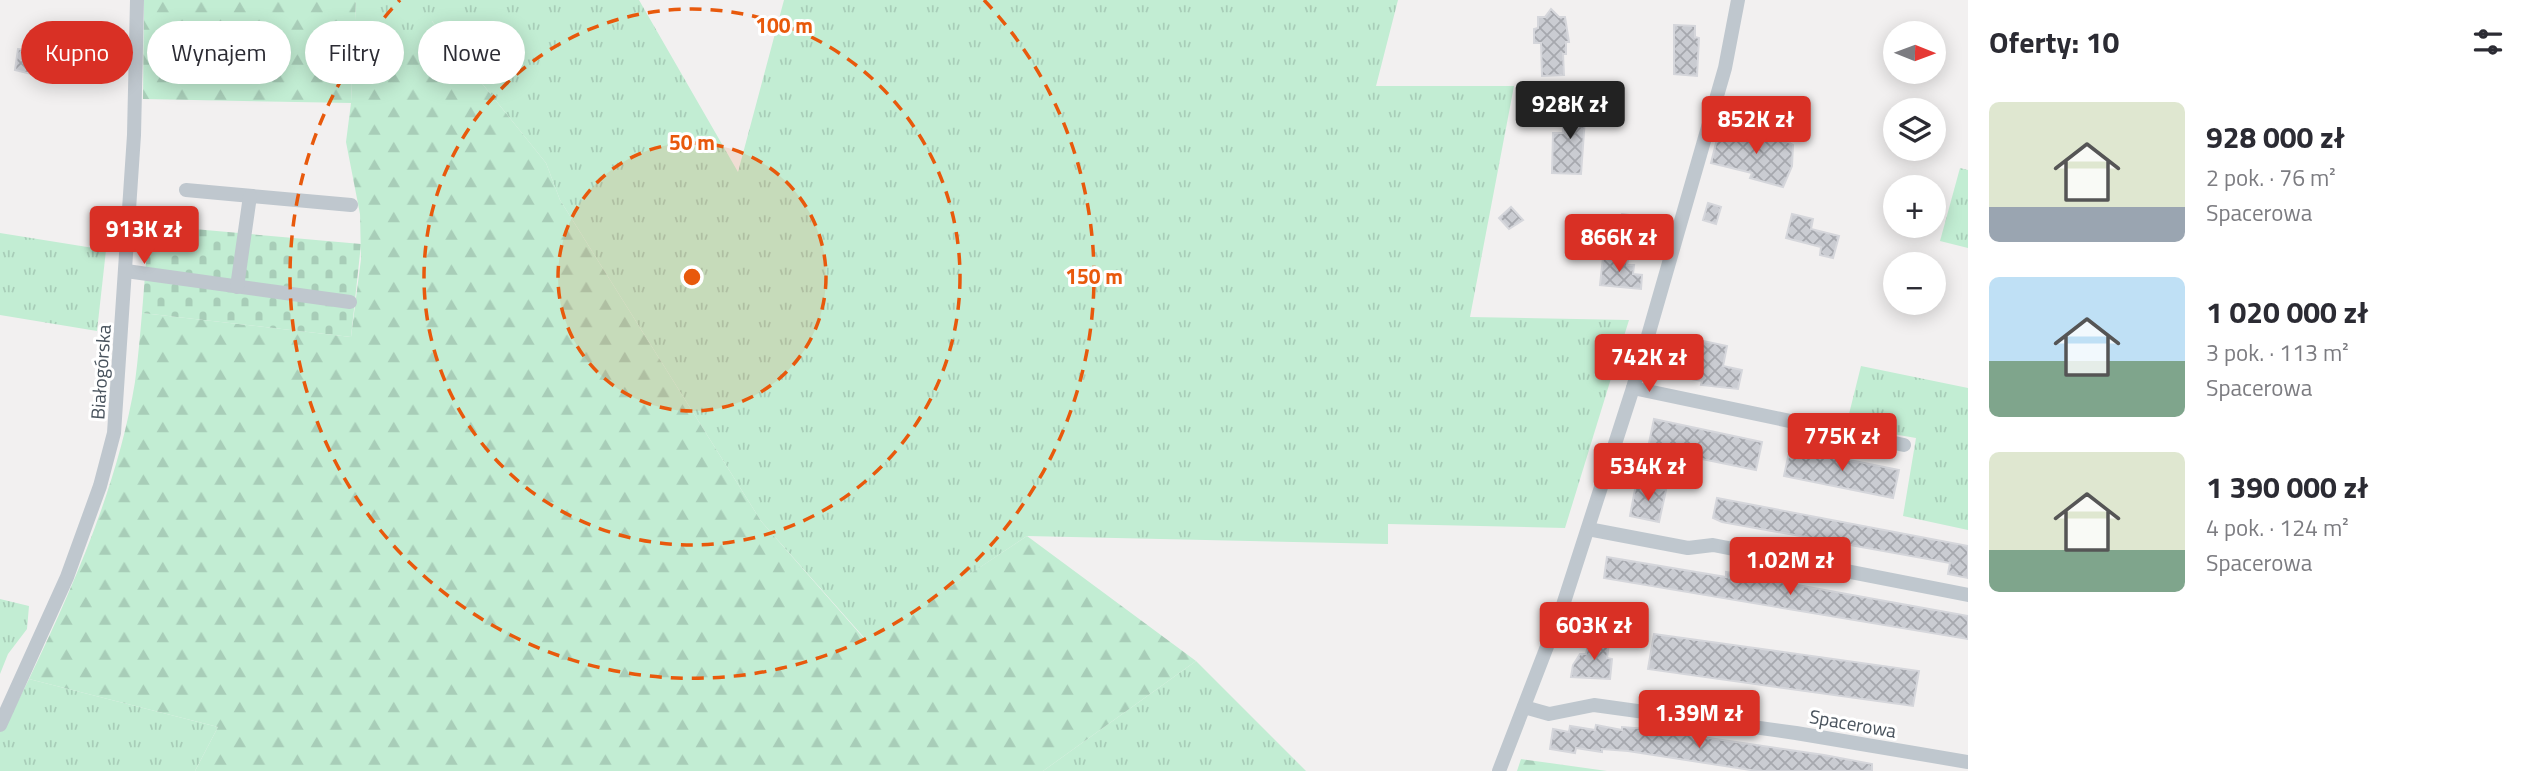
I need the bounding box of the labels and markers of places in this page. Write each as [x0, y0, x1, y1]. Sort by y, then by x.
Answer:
pin: 928K zł [1505, 82, 1635, 141]
pin: 852K zł [1691, 96, 1821, 156]
pin: 913K zł [79, 206, 209, 266]
pin: 866K zł [1554, 215, 1684, 274]
centre of rings [680, 265, 704, 289]
pin: 742K zł [1584, 334, 1714, 394]
pin: 775K zł [1777, 414, 1907, 473]
pin: 534K zł [1583, 444, 1713, 503]
pin: 1.02M zł [1718, 538, 1862, 597]
pin: 603K zł [1529, 602, 1659, 662]
pin: 1.39M zł [1627, 690, 1771, 750]

